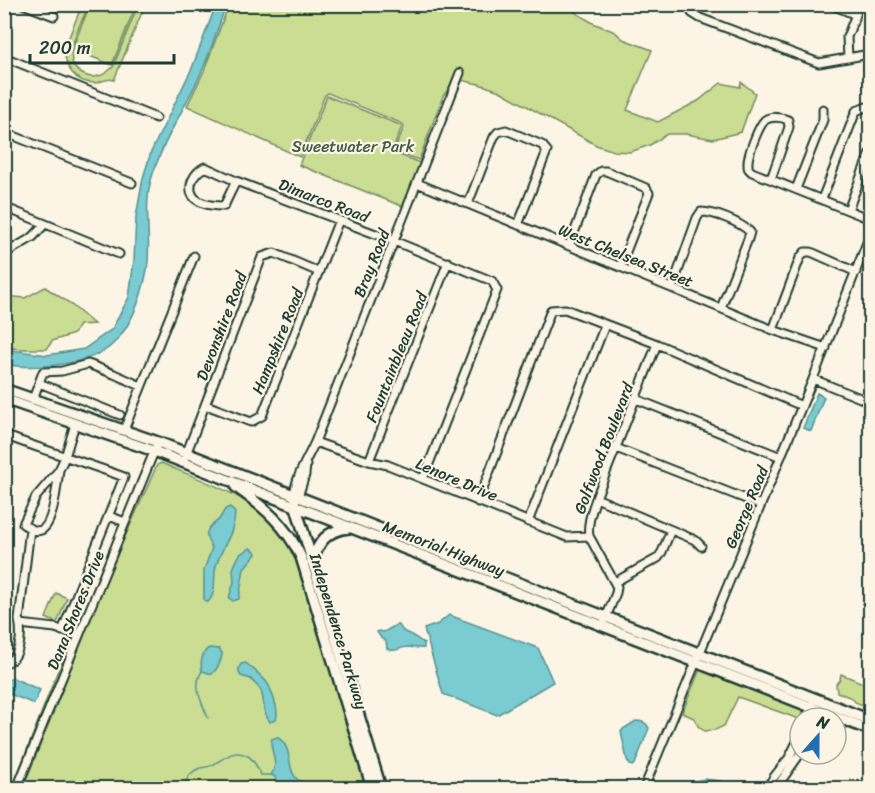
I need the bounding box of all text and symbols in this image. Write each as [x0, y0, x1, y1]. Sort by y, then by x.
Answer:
scale bar [30, 27, 174, 65]
text: 200 m [39, 32, 91, 64]
park label: Sweetwater Park [292, 132, 415, 161]
street label: Dimarco Road [274, 170, 375, 232]
street label: West Chelsea Street [554, 215, 698, 296]
street label: Bray Road [345, 223, 399, 302]
street label: Devonshire Road [187, 266, 256, 385]
street label: Hampshire Road [243, 282, 313, 399]
street label: Fountainbleau Road [357, 286, 436, 427]
street label: Golfwood Boulevard [565, 377, 642, 518]
street label: Lenore Drive [411, 449, 503, 510]
street label: George Road [716, 460, 777, 553]
street label: Memorial Highway [378, 512, 510, 585]
street label: Dana Shores Drive [38, 546, 113, 674]
street label: Independence Parkway [301, 548, 376, 714]
north arrow [788, 706, 848, 766]
text: N [812, 707, 834, 738]

